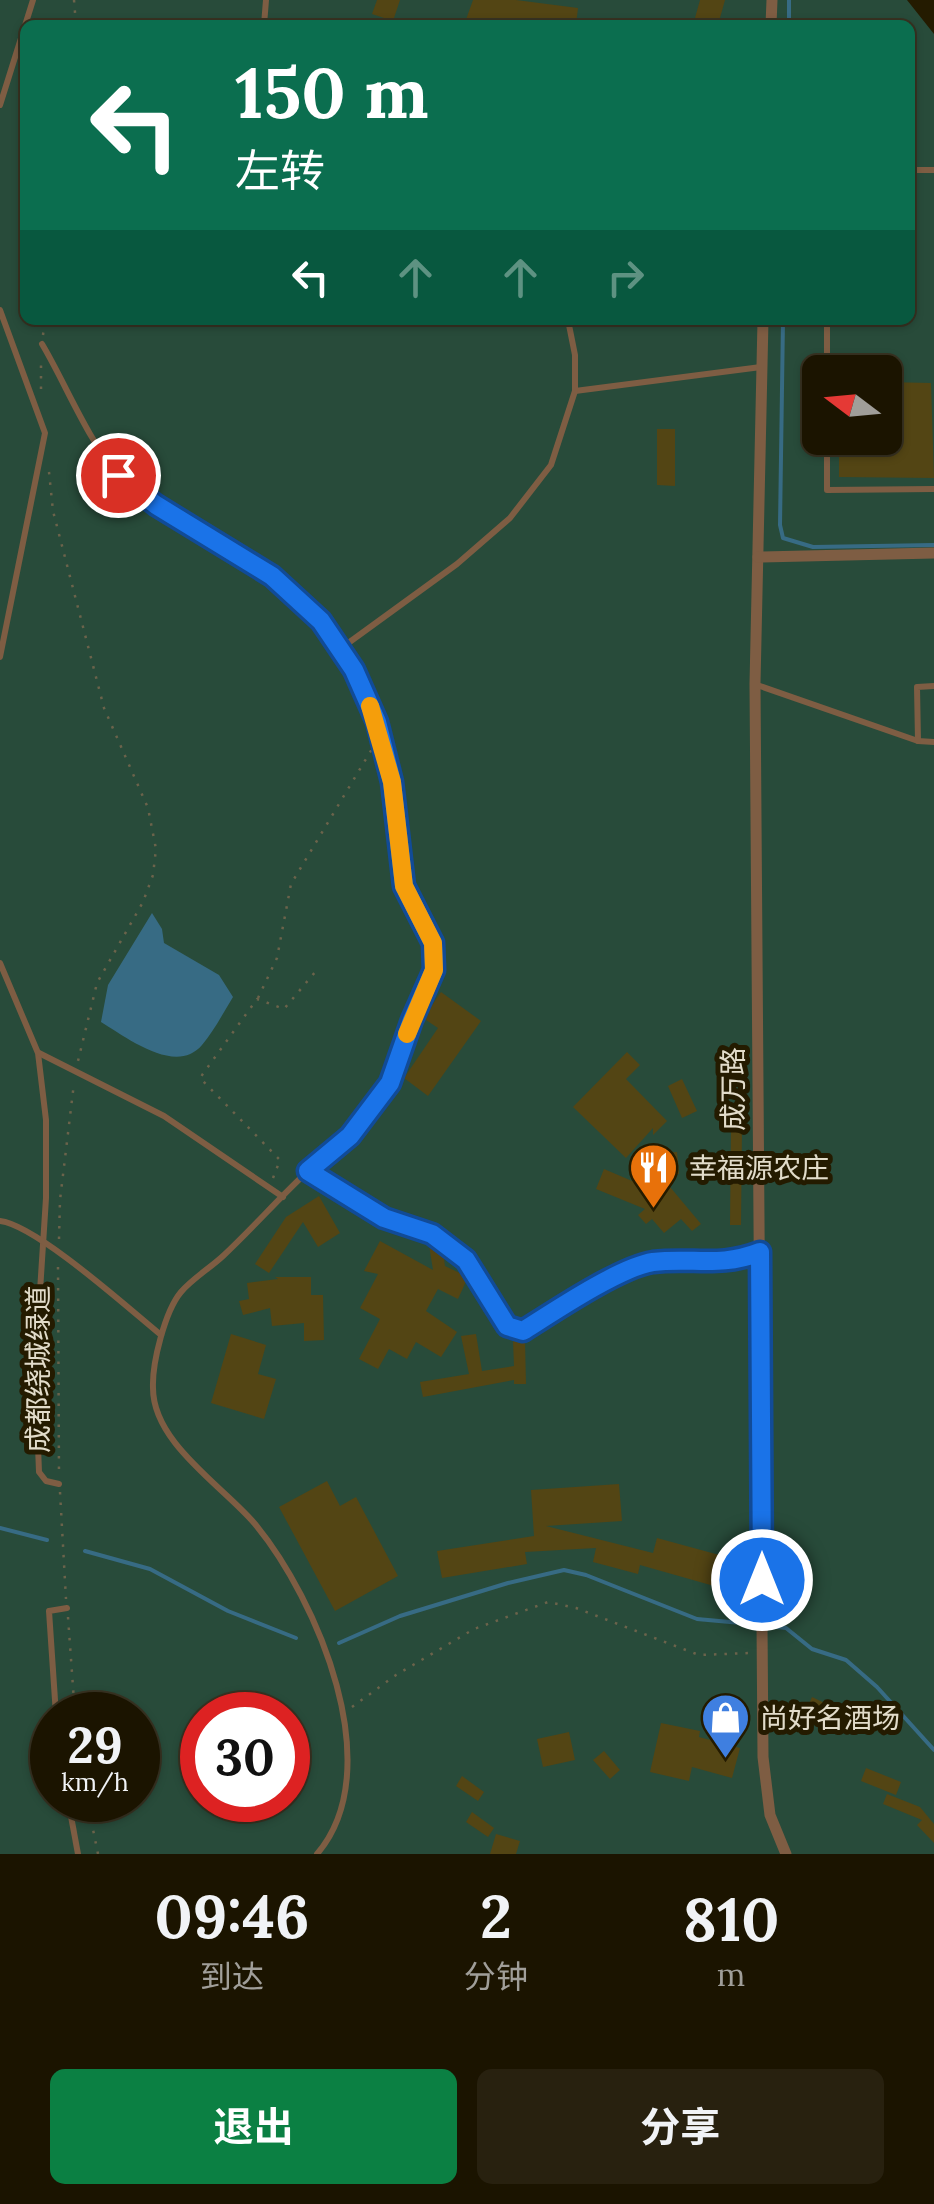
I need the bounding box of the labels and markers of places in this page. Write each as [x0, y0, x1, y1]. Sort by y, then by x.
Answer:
pin [76, 433, 161, 518]
restaurant icon: 幸福源农庄 [628, 1142, 680, 1210]
place label: 幸福源农庄 [689, 1150, 829, 1186]
shop icon: 尚好名酒场 [699, 1692, 751, 1760]
place label: 尚好名酒场 [760, 1700, 900, 1736]

